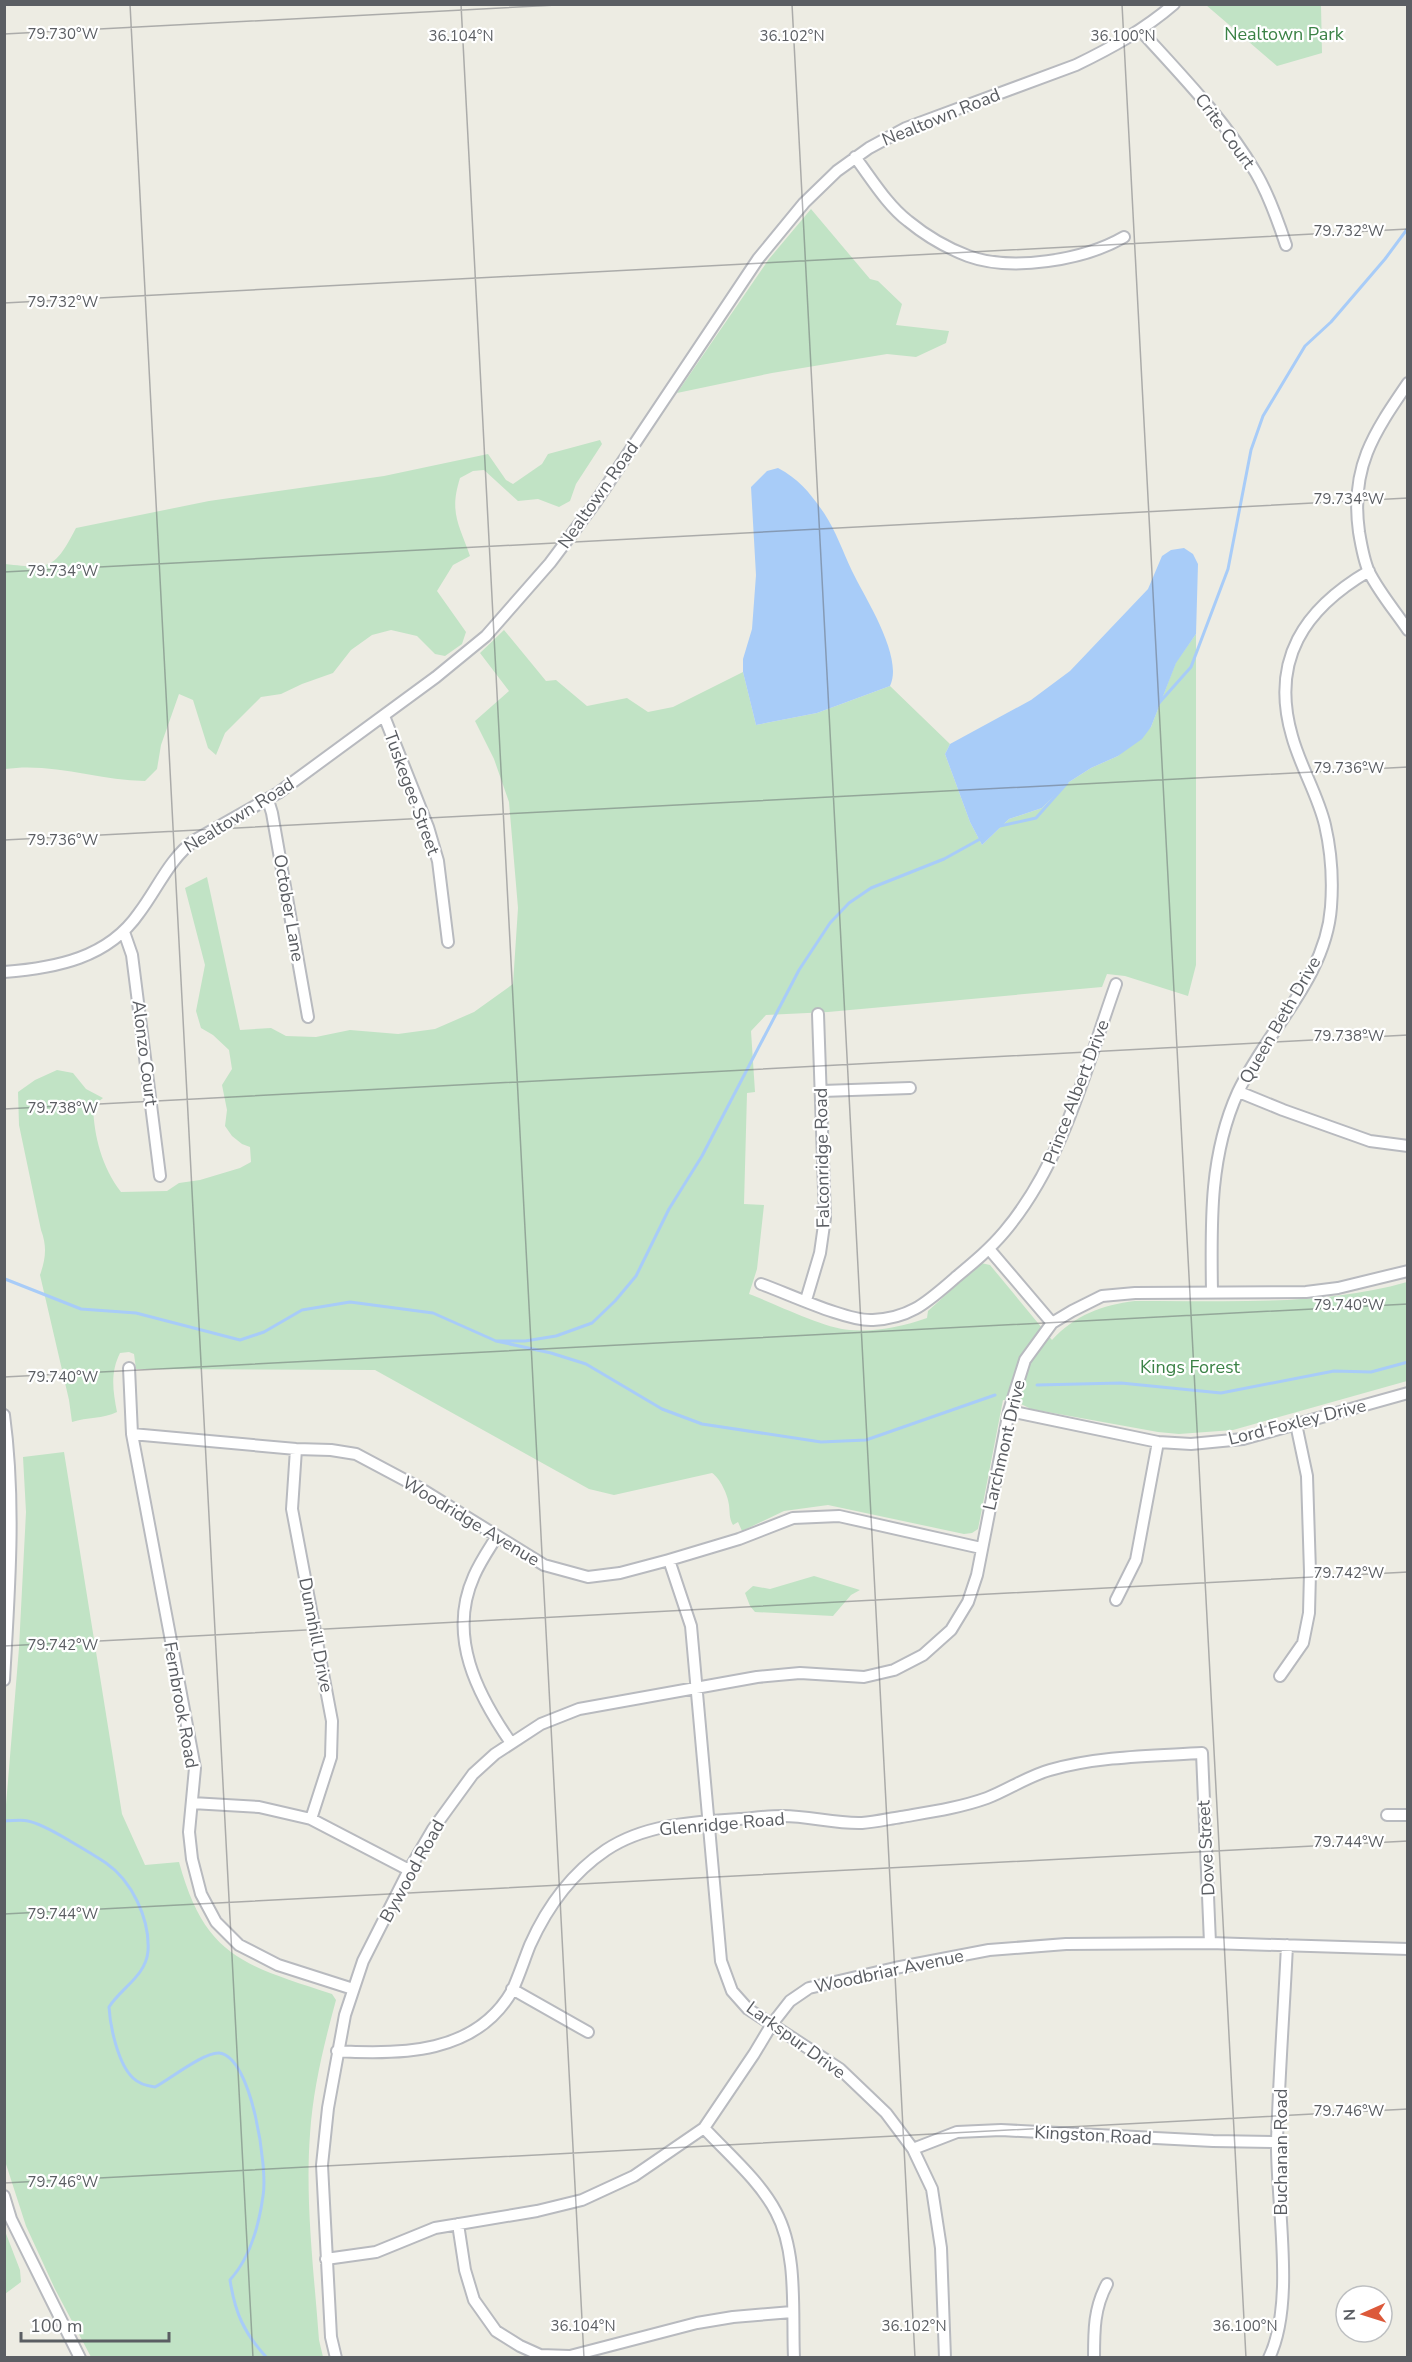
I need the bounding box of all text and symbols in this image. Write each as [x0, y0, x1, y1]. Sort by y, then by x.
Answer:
park label: Nealtown Park [1224, 22, 1345, 46]
text: 79.730°W [28, 24, 99, 44]
text: 36.104°N [428, 26, 494, 46]
text: 36.102°N [759, 26, 825, 46]
text: 36.100°N [1090, 26, 1156, 46]
street label: Nealtown Road [878, 82, 1004, 152]
street label: Crite Court [1189, 88, 1261, 174]
text: 79.732°W [1314, 221, 1385, 241]
text: 79.732°W [28, 292, 99, 312]
street label: Nealtown Road [552, 437, 644, 553]
text: 79.734°W [1314, 489, 1385, 509]
text: 79.734°W [28, 561, 99, 581]
street label: Tuskegee Street [378, 728, 446, 859]
text: 79.736°W [1314, 758, 1385, 778]
street label: Nealtown Road [179, 772, 299, 858]
text: 79.736°W [28, 830, 99, 850]
street label: October Lane [268, 852, 310, 964]
street label: Queen Beth Drive [1234, 952, 1326, 1088]
street label: Alonzo Court [127, 999, 163, 1108]
street label: Prince Albert Drive [1037, 1016, 1115, 1168]
text: 79.738°W [1314, 1026, 1385, 1046]
street label: Falconridge Road [809, 1088, 835, 1228]
text: 79.738°W [28, 1098, 99, 1118]
text: 79.740°W [1314, 1295, 1385, 1315]
park label: Kings Forest [1140, 1355, 1241, 1379]
text: 79.740°W [28, 1367, 99, 1387]
street label: Larchmont Drive [977, 1377, 1031, 1513]
street label: Lord Foxley Drive [1226, 1393, 1368, 1451]
street label: Woodridge Avenue [398, 1470, 544, 1572]
text: 79.742°W [1314, 1563, 1385, 1583]
street label: Dunnhill Drive [293, 1576, 339, 1694]
text: 79.742°W [28, 1635, 99, 1655]
street label: Fernbrook Road [158, 1640, 204, 1770]
street label: Dove Street [1191, 1799, 1220, 1896]
street label: Glenridge Road [658, 1807, 786, 1841]
street label: Bywood Road [374, 1815, 450, 1927]
text: 79.744°W [1314, 1832, 1385, 1852]
text: 79.744°W [28, 1904, 99, 1924]
street label: Woodbriar Avenue [812, 1943, 966, 1999]
street label: Larkspur Drive [741, 1996, 851, 2084]
street label: Buchanan Road [1269, 2089, 1293, 2215]
text: 79.746°W [1314, 2101, 1385, 2121]
street label: Kingston Road [1034, 2120, 1152, 2150]
text: 79.746°W [28, 2172, 99, 2192]
north arrow [1334, 2284, 1394, 2344]
scale bar [21, 2305, 170, 2343]
text: N [1339, 2308, 1361, 2321]
text: 100 m [30, 2314, 82, 2338]
text: 36.104°N [550, 2316, 616, 2336]
text: 36.102°N [881, 2316, 947, 2336]
text: 36.100°N [1212, 2316, 1278, 2336]

